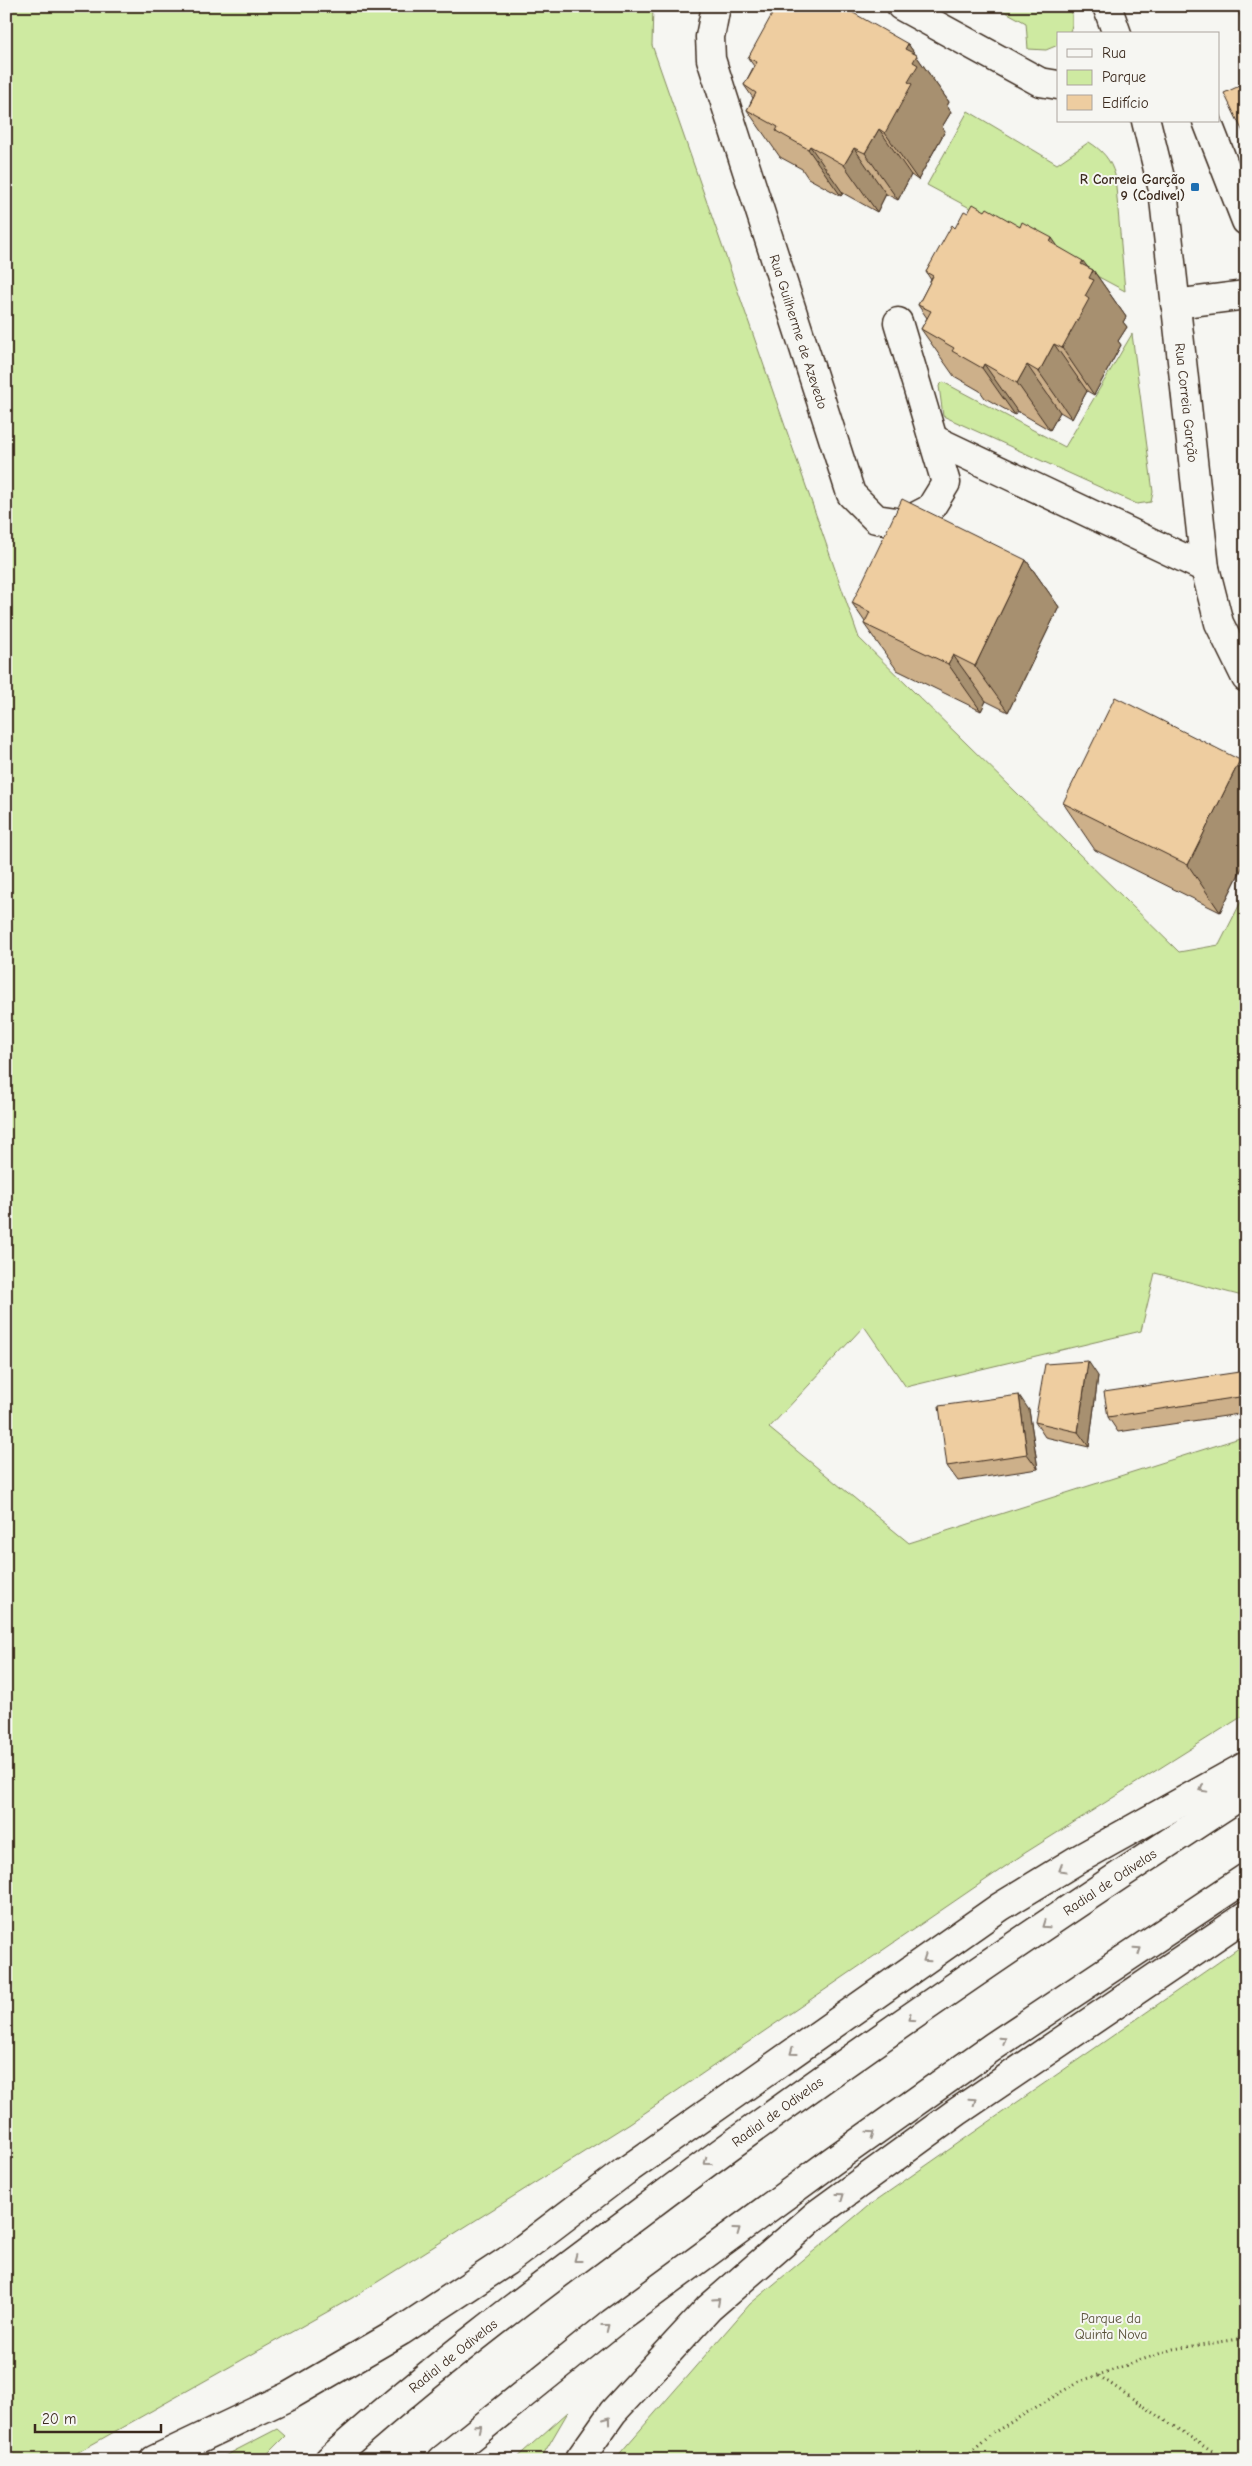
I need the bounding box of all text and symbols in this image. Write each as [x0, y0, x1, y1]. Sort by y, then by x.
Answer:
legend [1057, 32, 1220, 122]
text: Rua [1102, 44, 1126, 62]
text: Parque [1102, 68, 1147, 86]
text: Edifício [1102, 94, 1149, 112]
place label: R Correia Garção 9 (Codivel) [1080, 171, 1185, 204]
marker: R Correia Garção 9 (Codivel) [1189, 181, 1201, 193]
street label: Rua Guilherme de Azevedo [766, 252, 832, 411]
street label: Rua Correia Garção [1172, 342, 1202, 463]
one-way arrow [1199, 1783, 1208, 1793]
street label: Radial de Odivelas [1060, 1845, 1160, 1919]
one-way arrow [1058, 1863, 1067, 1873]
one-way arrow [1041, 1919, 1051, 1928]
one-way arrow [1133, 1947, 1142, 1956]
one-way arrow [922, 1953, 932, 1962]
one-way arrow [907, 2012, 917, 2021]
one-way arrow [997, 2037, 1007, 2046]
one-way arrow [790, 2047, 799, 2055]
street label: Radial de Odivelas [728, 2073, 826, 2150]
one-way arrow [967, 2098, 977, 2107]
one-way arrow [865, 2131, 874, 2140]
one-way arrow [703, 2156, 713, 2165]
one-way arrow [835, 2193, 845, 2202]
one-way arrow [731, 2227, 741, 2236]
one-way arrow [574, 2254, 583, 2262]
one-way arrow [712, 2298, 721, 2307]
park label: Parque da Quinta Nova [1075, 2310, 1147, 2343]
street label: Radial de Odivelas [405, 2315, 501, 2396]
one-way arrow [600, 2324, 610, 2333]
scale bar [35, 2401, 161, 2433]
text: 20 m [42, 2410, 76, 2428]
one-way arrow [602, 2417, 610, 2426]
one-way arrow [474, 2425, 483, 2434]

